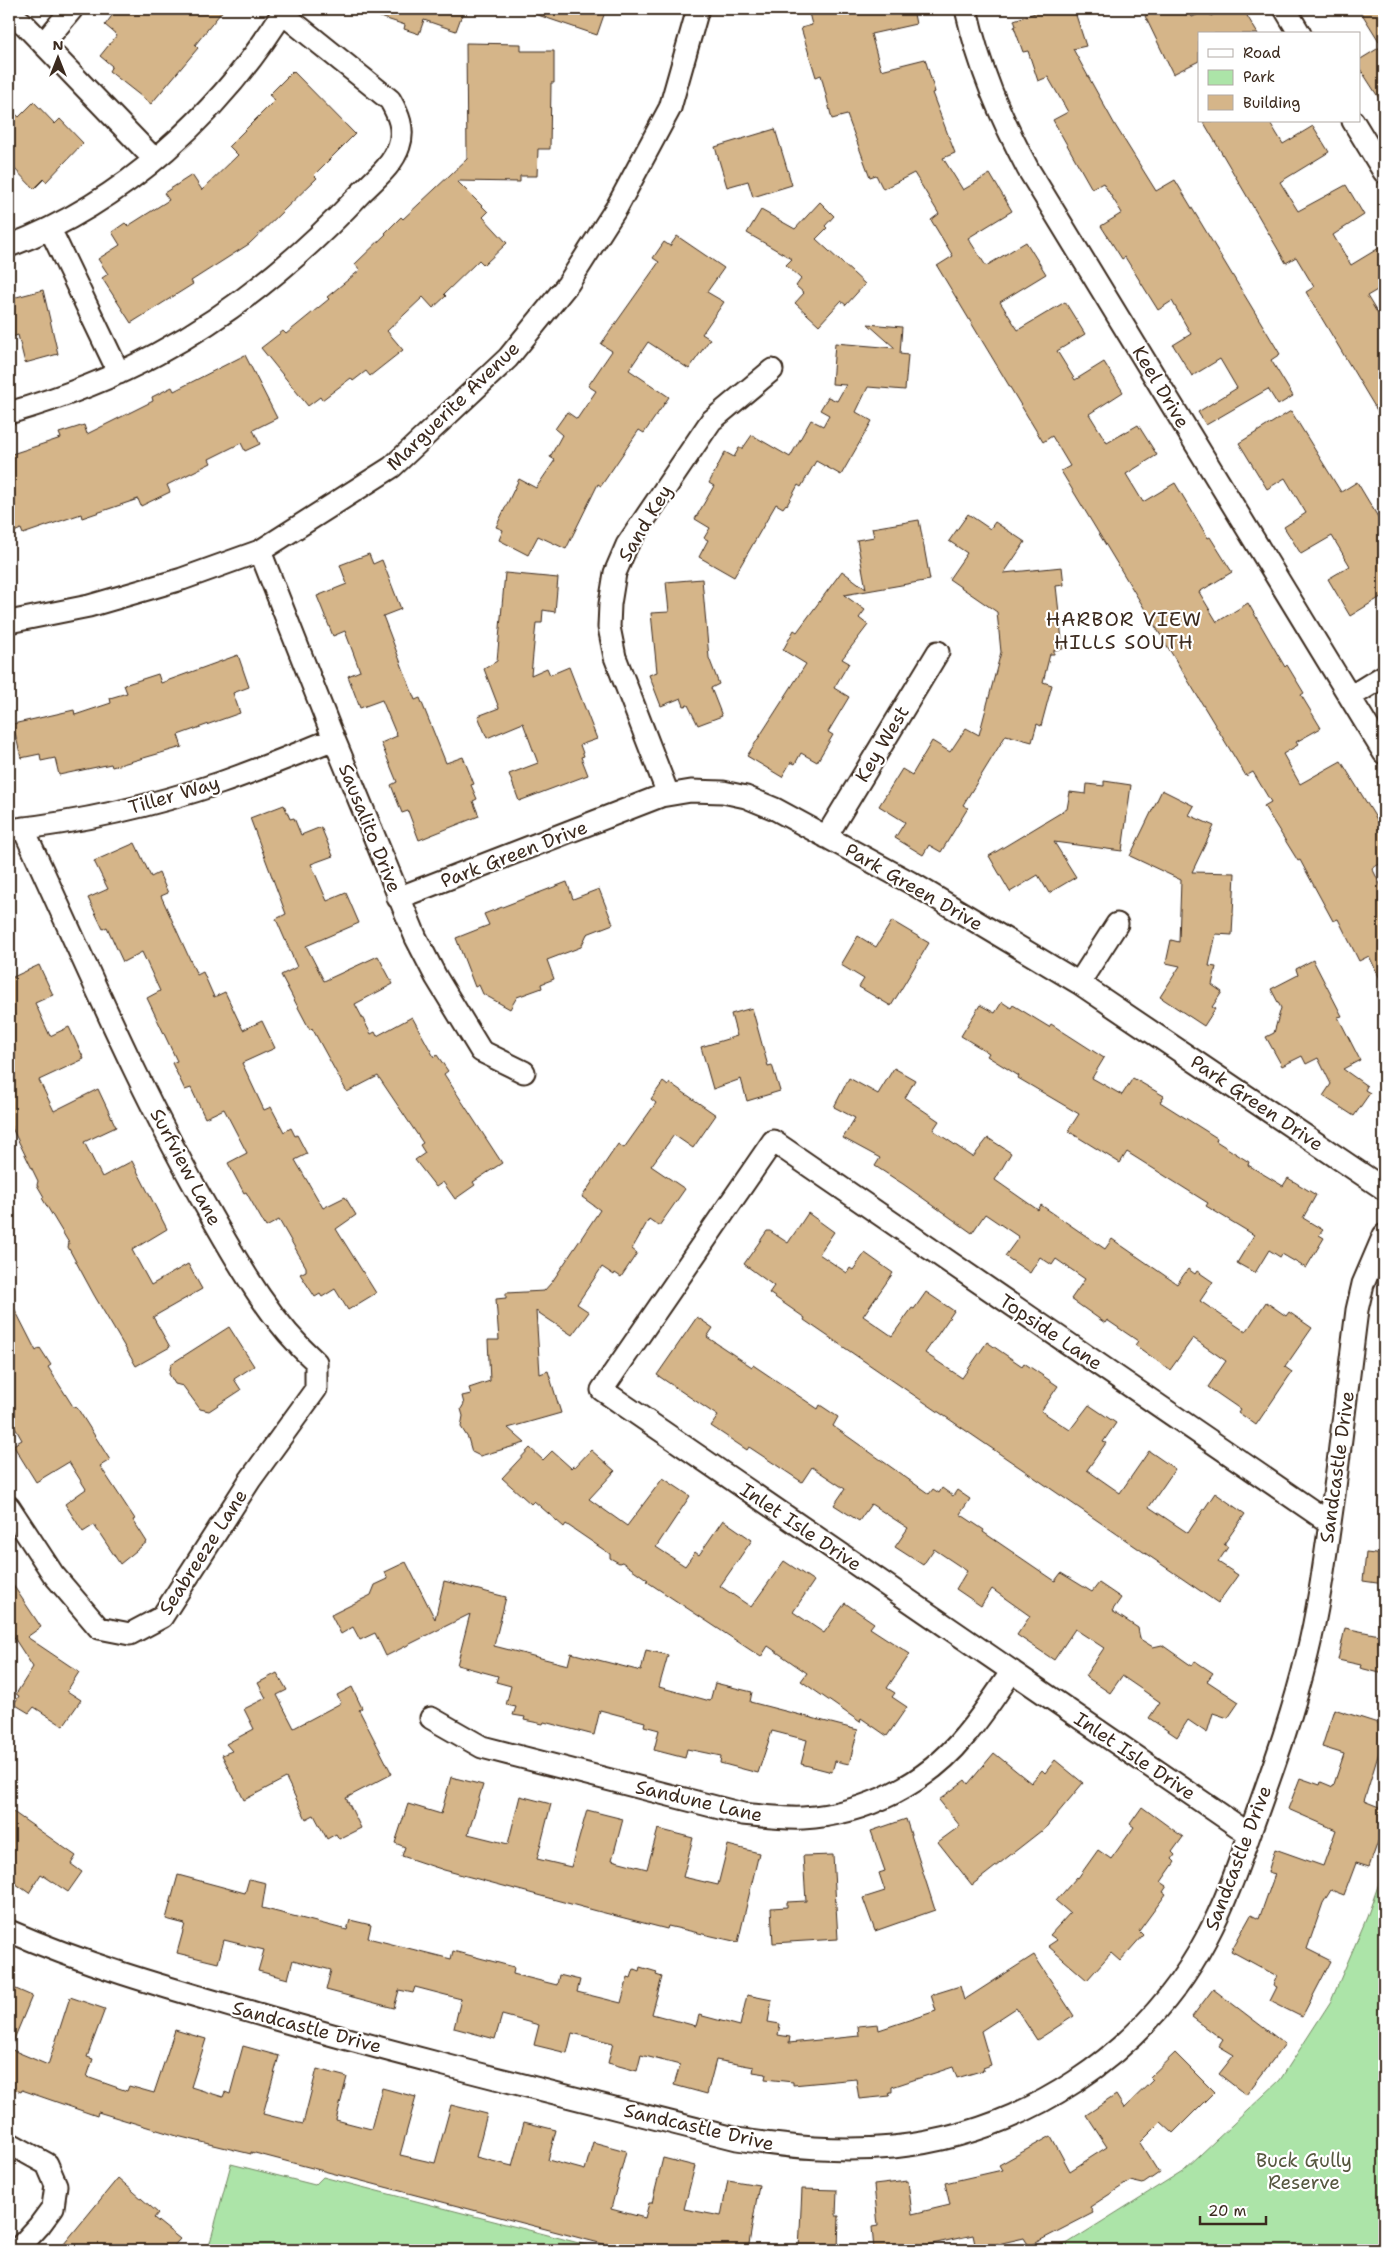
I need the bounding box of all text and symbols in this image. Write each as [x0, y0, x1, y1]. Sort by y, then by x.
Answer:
north arrow [32, 32, 82, 82]
legend [1198, 32, 1360, 122]
text: N [52, 36, 64, 54]
text: Road [1243, 43, 1281, 63]
text: Park [1243, 67, 1275, 87]
text: Building [1243, 93, 1300, 113]
street label: Marguerite Avenue [381, 336, 525, 476]
street label: Keel Drive [1127, 341, 1195, 433]
street label: Sand Key [612, 480, 678, 566]
district label: HARBOR VIEW HILLS SOUTH [1046, 606, 1202, 655]
street label: Key West [849, 701, 915, 787]
street label: Sausalito Drive [333, 760, 407, 896]
street label: Tiller Way [126, 770, 222, 820]
street label: Park Green Drive [437, 814, 591, 894]
street label: Park Green Drive [840, 837, 988, 937]
street label: Park Green Drive [1186, 1049, 1328, 1157]
street label: Surfview Lane [145, 1104, 227, 1230]
street label: Topside Lane [995, 1288, 1107, 1376]
street label: Sandcastle Drive [1314, 1389, 1360, 1545]
street label: Inlet Isle Drive [736, 1477, 866, 1577]
street label: Seabreeze Lane [153, 1484, 253, 1620]
street label: Inlet Isle Drive [1070, 1706, 1200, 1806]
street label: Sandune Lane [633, 1774, 765, 1828]
street label: Sandcastle Drive [1199, 1782, 1277, 1934]
street label: Sandcastle Drive [230, 1995, 384, 2059]
street label: Sandcastle Drive [622, 2098, 776, 2156]
park label: Buck Gully Reserve [1256, 2148, 1352, 2195]
scale bar [1200, 2194, 1267, 2226]
text: 20 m [1208, 2201, 1247, 2221]

